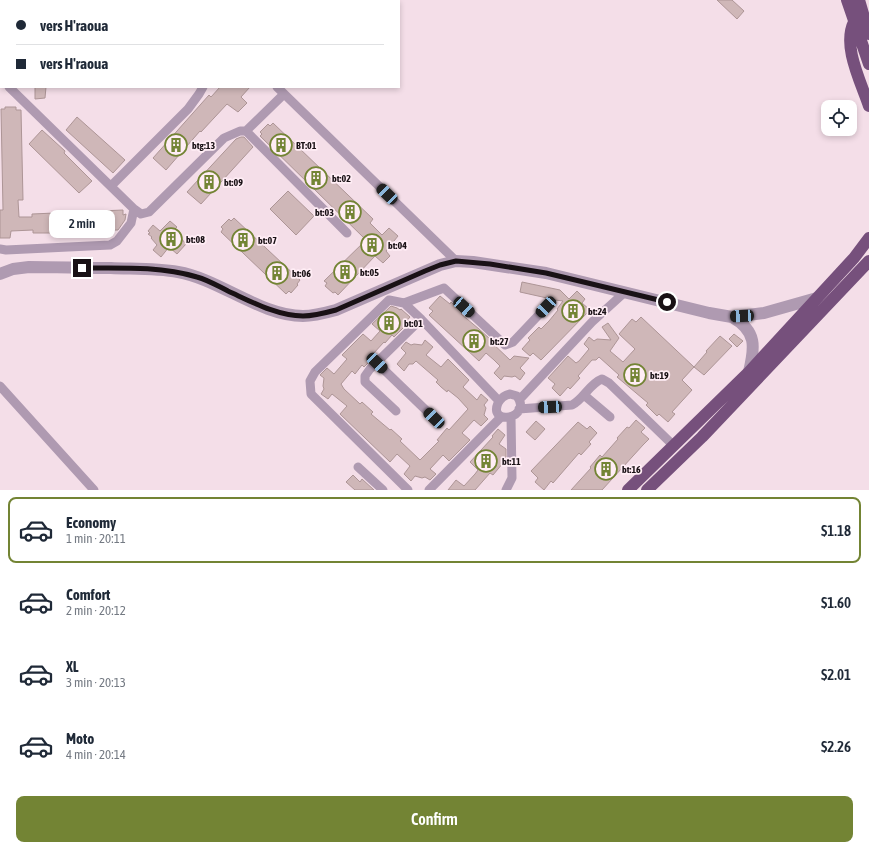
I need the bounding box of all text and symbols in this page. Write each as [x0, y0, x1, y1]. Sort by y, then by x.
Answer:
text: vers H'raoua [40, 17, 108, 34]
text: vers H'raoua [40, 55, 108, 72]
map controls [821, 100, 857, 136]
button: locate [821, 100, 857, 136]
building icon: btg:13 [163, 132, 189, 158]
building icon: BT:01 [268, 132, 294, 158]
place label: btg:13 [192, 140, 215, 151]
place label: BT:01 [296, 140, 317, 151]
building icon: bt:02 [303, 165, 329, 191]
building icon: bt:09 [196, 169, 222, 195]
place label: bt:02 [332, 173, 351, 184]
place label: bt:09 [224, 177, 243, 188]
car [374, 181, 400, 207]
building icon: bt:03 [337, 199, 363, 225]
place label: bt:03 [315, 207, 334, 218]
callout: 2 min [49, 210, 115, 238]
text: 2 min [69, 216, 95, 231]
building icon: bt:08 [158, 226, 184, 252]
building icon: bt:07 [230, 227, 256, 253]
building icon: bt:04 [359, 232, 385, 258]
place label: bt:08 [186, 234, 205, 245]
place label: bt:07 [258, 235, 277, 246]
place label: bt:04 [388, 240, 407, 251]
route end [73, 259, 91, 277]
building icon: bt:05 [332, 259, 358, 285]
building icon: bt:06 [264, 260, 290, 286]
place label: bt:05 [360, 267, 379, 278]
place label: bt:06 [292, 268, 311, 279]
route start [658, 293, 676, 311]
car [533, 294, 559, 320]
car [451, 295, 477, 319]
building icon: bt:24 [560, 298, 586, 324]
place label: bt:24 [588, 306, 607, 317]
car [730, 309, 754, 323]
building icon: bt:01 [376, 310, 402, 336]
place label: bt:01 [404, 318, 423, 329]
building icon: bt:27 [461, 328, 487, 354]
place label: bt:27 [490, 336, 509, 347]
car [364, 350, 390, 376]
building icon: bt:19 [622, 362, 648, 388]
place label: bt:19 [650, 370, 669, 381]
car [538, 400, 562, 414]
car [421, 405, 447, 431]
building icon: bt:11 [473, 448, 499, 474]
place label: bt:11 [502, 456, 521, 467]
building icon: bt:16 [593, 456, 619, 482]
place label: bt:16 [622, 464, 641, 475]
icon: car [18, 512, 54, 548]
text: Economy [66, 514, 116, 531]
text: $1.18 [821, 522, 851, 539]
text: 1 min · 20:11 [66, 531, 126, 546]
icon: car [18, 584, 54, 620]
text: Comfort [66, 586, 110, 603]
text: $1.60 [821, 594, 851, 611]
text: 2 min · 20:12 [66, 603, 126, 618]
icon: car [18, 656, 54, 692]
text: XL [66, 658, 79, 675]
text: $2.01 [821, 666, 851, 683]
text: 3 min · 20:13 [66, 675, 126, 690]
icon: car [18, 728, 54, 764]
text: Moto [66, 730, 94, 747]
text: $2.26 [821, 738, 851, 755]
text: 4 min · 20:14 [66, 747, 126, 762]
button: Confirm [16, 796, 853, 842]

